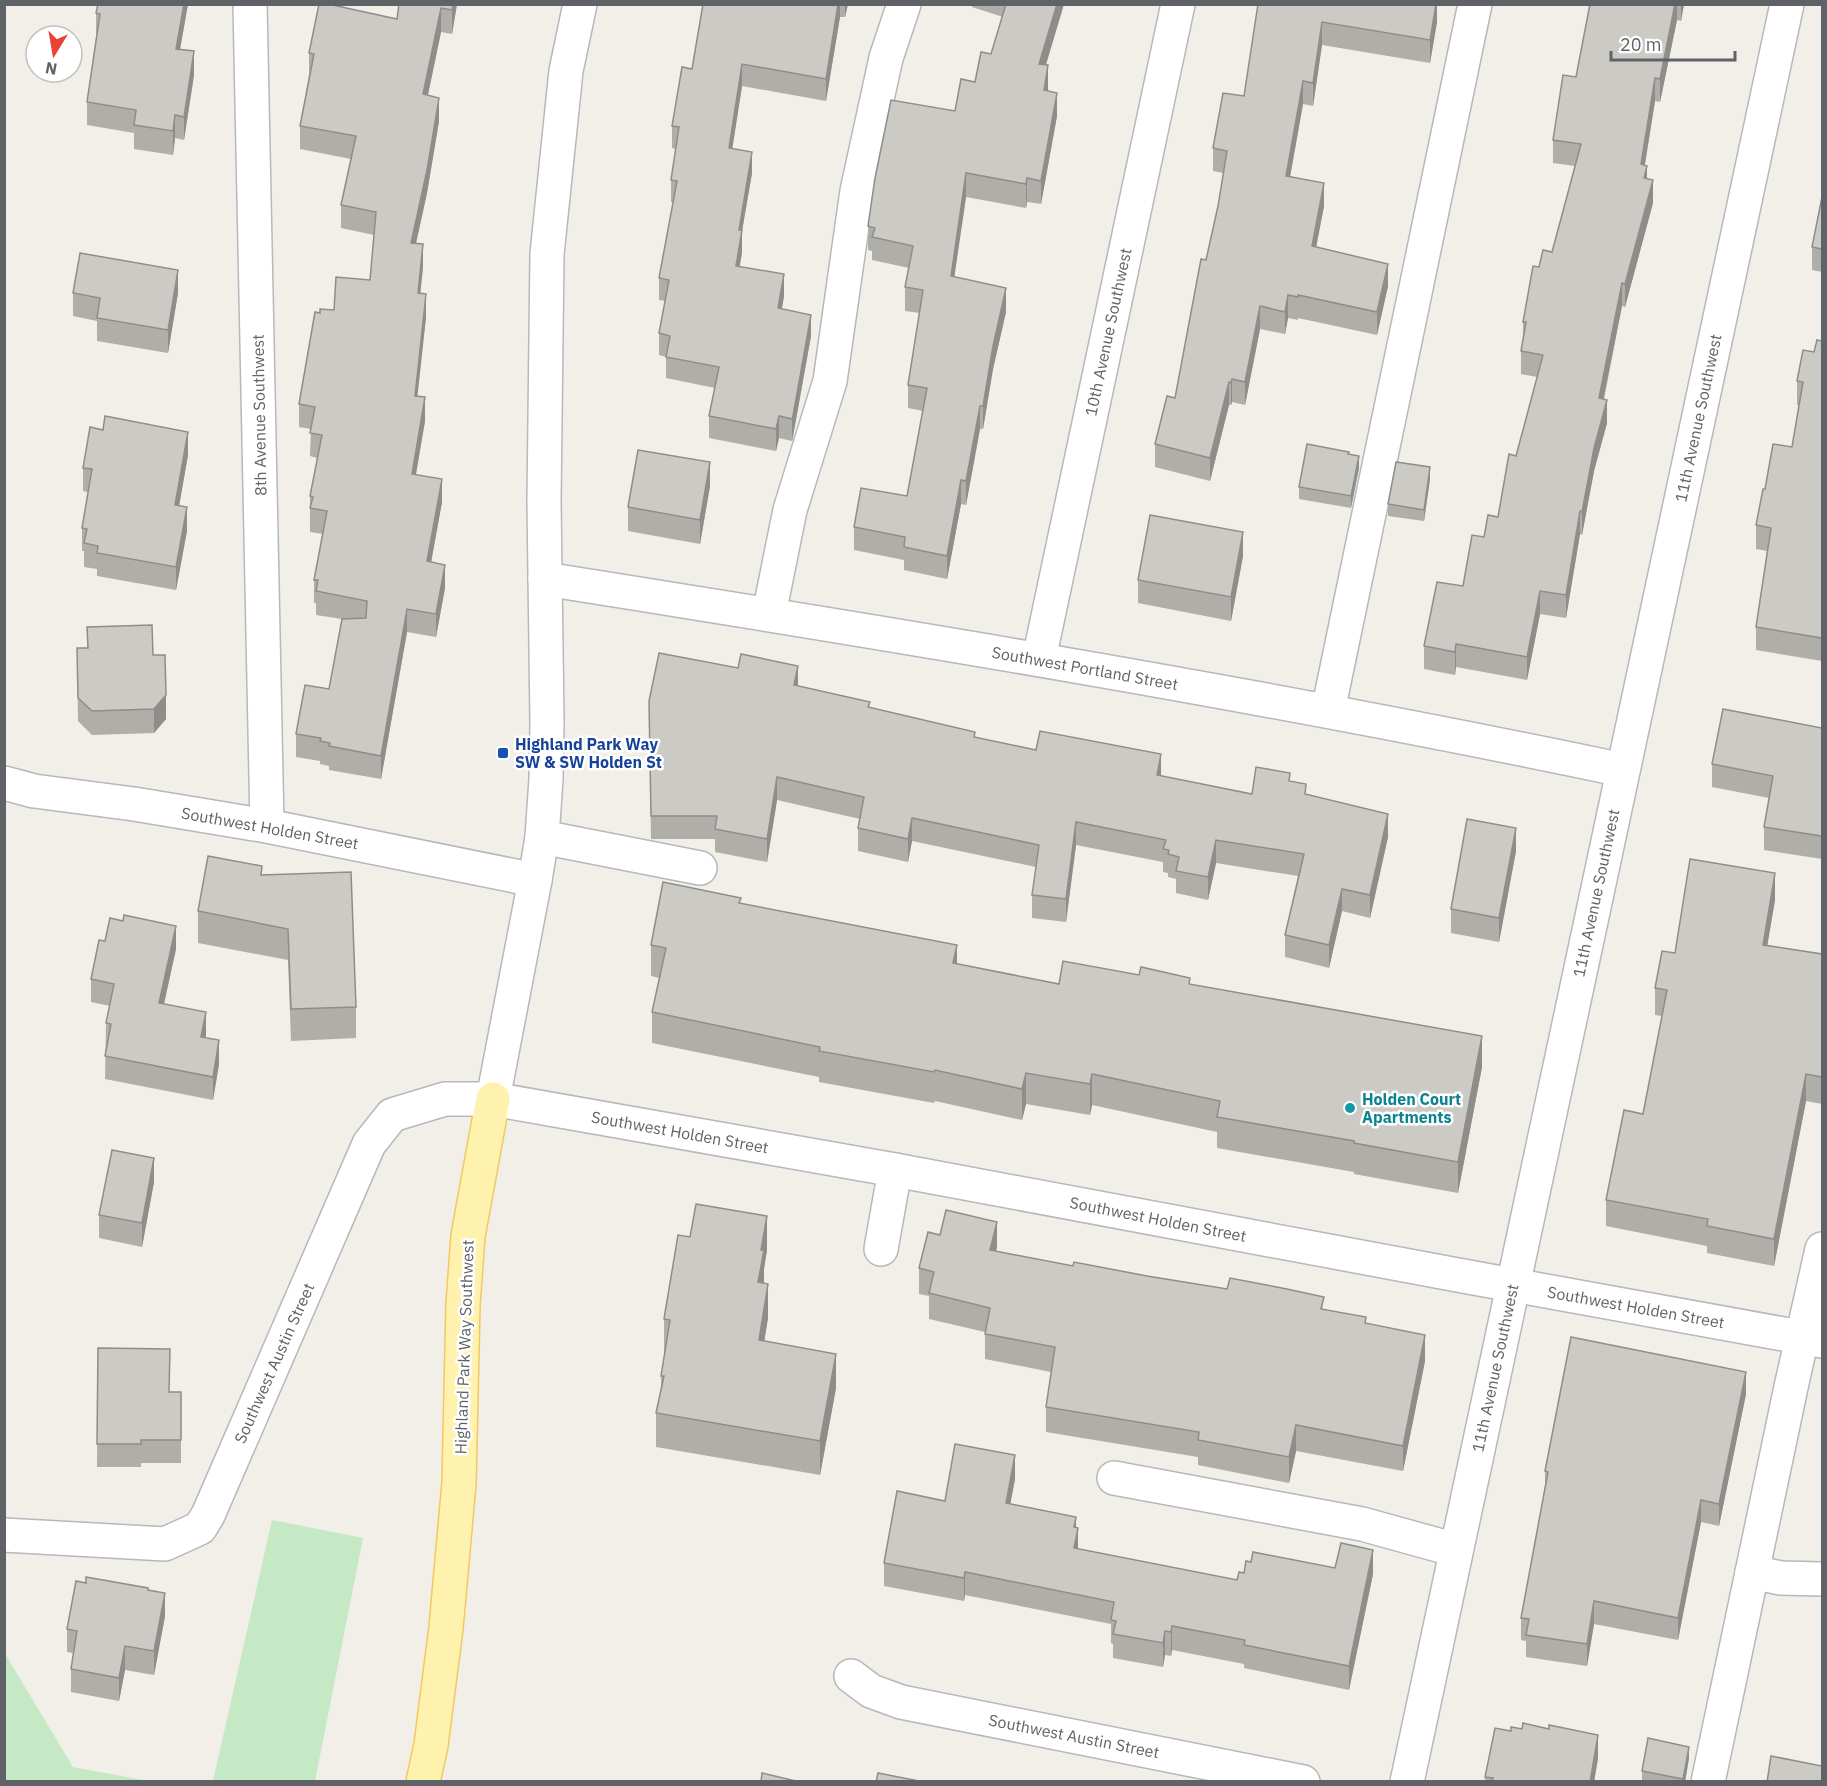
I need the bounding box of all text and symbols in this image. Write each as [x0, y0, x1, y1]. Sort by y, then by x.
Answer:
north arrow [24, 24, 84, 84]
scale bar [1611, 24, 1736, 62]
text: 20 m [1620, 33, 1662, 56]
text: N [44, 58, 59, 80]
street label: 10th Avenue Southwest [1080, 246, 1136, 418]
street label: 11th Avenue Southwest [1670, 332, 1726, 504]
street label: 8th Avenue Southwest [248, 334, 270, 496]
street label: Southwest Portland Street [990, 642, 1180, 694]
place label: Highland Park Way SW & SW Holden St [515, 734, 662, 772]
marker: Highland Park Way SW & SW Holden St [496, 746, 510, 760]
street label: Southwest Holden Street [180, 803, 360, 853]
street label: 11th Avenue Southwest [1568, 807, 1624, 979]
place label: Holden Court Apartments [1362, 1089, 1461, 1127]
marker: Holden Court Apartments [1343, 1101, 1357, 1115]
street label: Southwest Holden Street [590, 1107, 770, 1157]
street label: Southwest Holden Street [1068, 1192, 1248, 1246]
street label: Highland Park Way Southwest [450, 1239, 478, 1455]
street label: Southwest Austin Street [230, 1280, 318, 1446]
street label: 11th Avenue Southwest [1467, 1282, 1523, 1454]
street label: Southwest Holden Street [1546, 1282, 1726, 1332]
street label: Southwest Austin Street [987, 1710, 1161, 1762]

